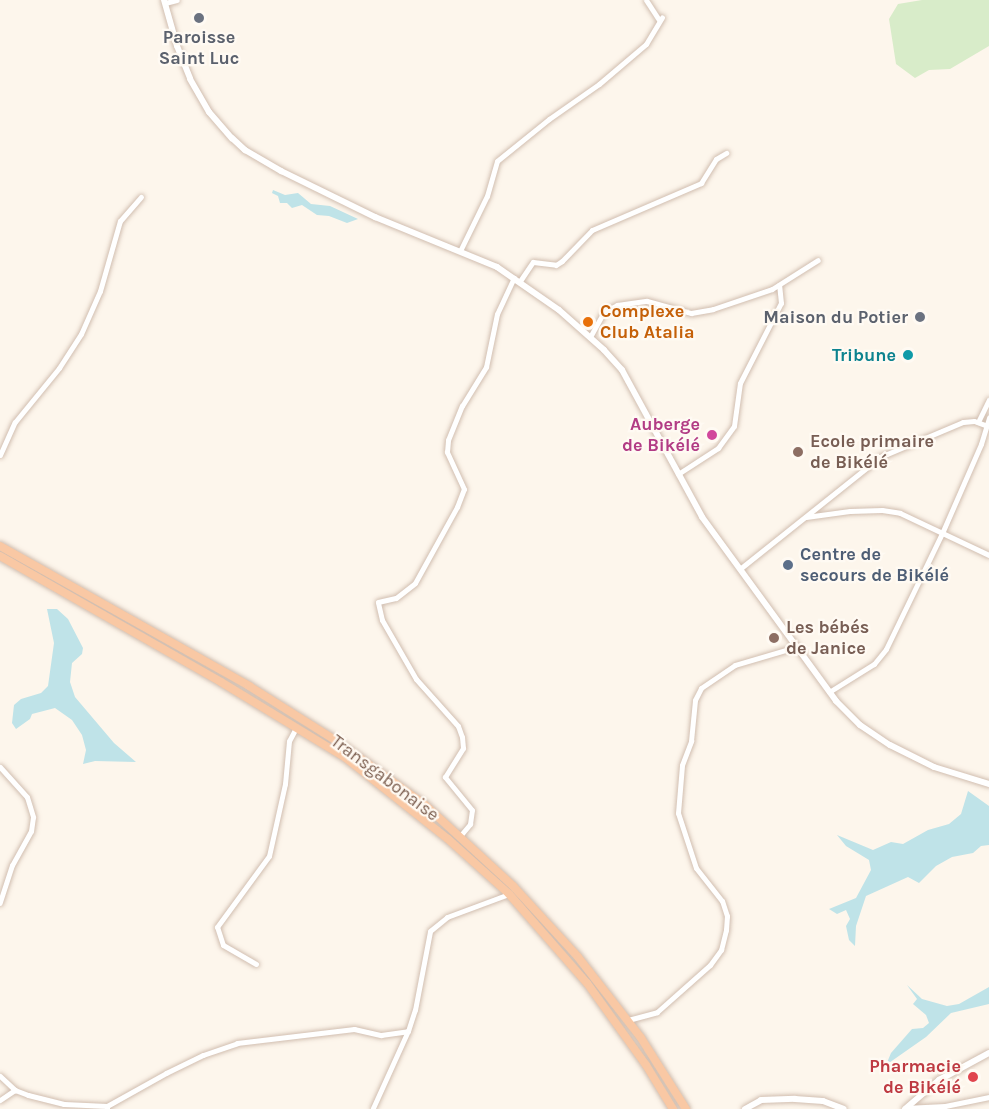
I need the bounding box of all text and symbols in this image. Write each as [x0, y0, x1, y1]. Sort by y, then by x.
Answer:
marker: Paroisse Saint Luc [192, 11, 206, 25]
place label: Paroisse Saint Luc [159, 27, 239, 70]
place label: Complexe Club Atalia [600, 301, 695, 344]
place label: Maison du Potier [763, 306, 908, 328]
marker: Maison du Potier [913, 310, 927, 324]
marker: Complexe Club Atalia [581, 315, 595, 329]
place label: Tribune [832, 344, 896, 366]
marker: Tribune [901, 348, 915, 362]
place label: Auberge de Bikélé [622, 414, 700, 456]
marker: Auberge de Bikélé [705, 428, 719, 442]
place label: Ecole primaire de Bikélé [810, 431, 934, 474]
marker: Ecole primaire de Bikélé [791, 445, 805, 459]
place label: Centre de secours de Bikélé [800, 544, 949, 586]
marker: Centre de secours de Bikélé [781, 558, 795, 572]
place label: Les bébés de Janice [786, 617, 869, 660]
marker: Les bébés de Janice [767, 631, 781, 645]
street label: Transgabonaise [327, 730, 443, 826]
place label: Pharmacie de Bikélé [869, 1056, 961, 1098]
marker: Pharmacie de Bikélé [966, 1070, 980, 1084]

